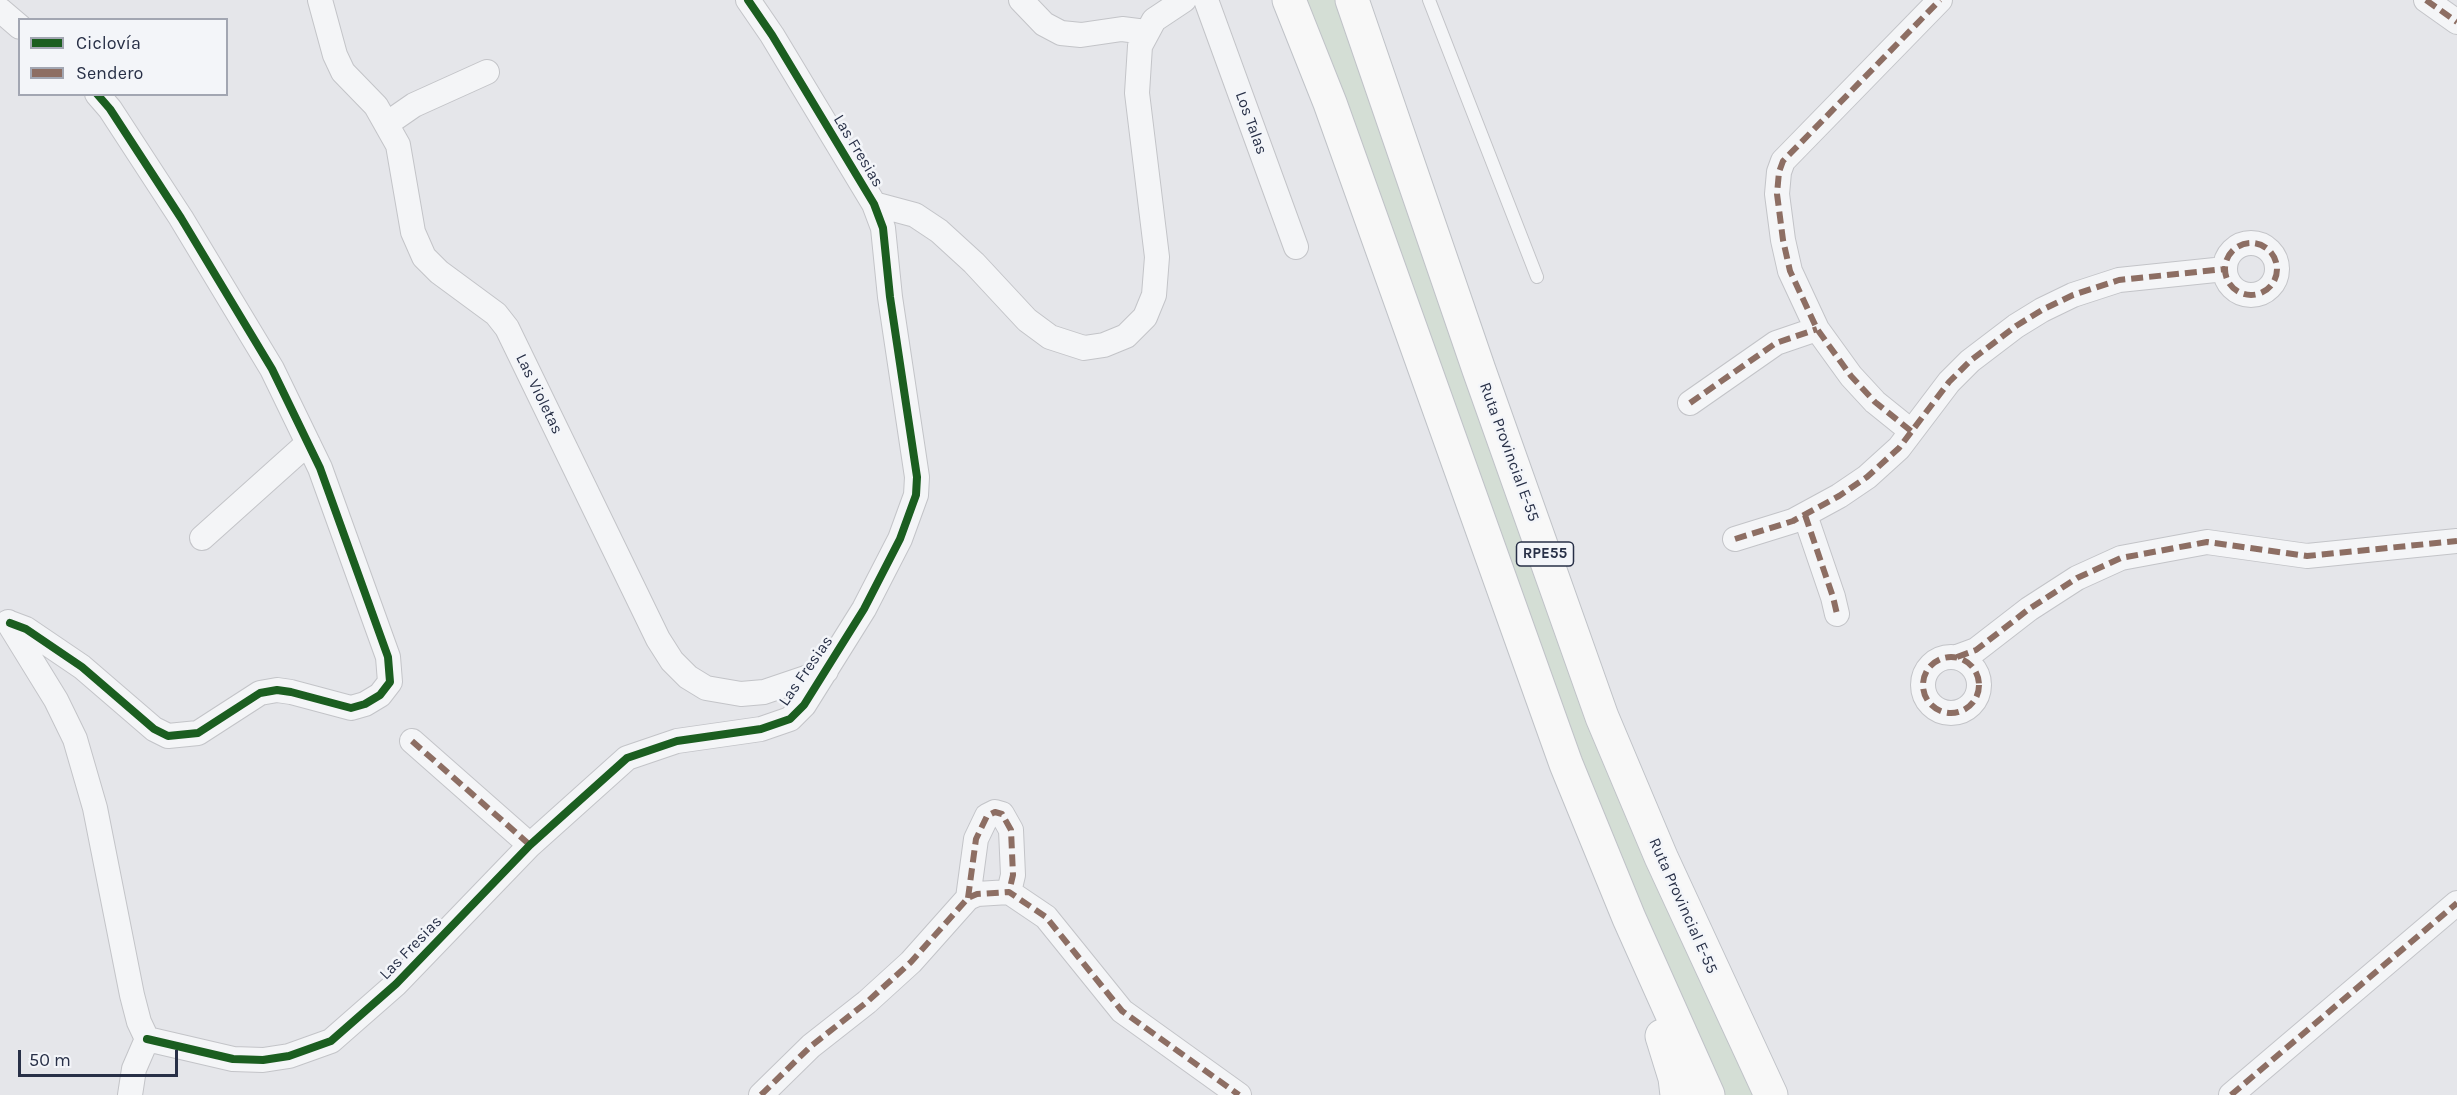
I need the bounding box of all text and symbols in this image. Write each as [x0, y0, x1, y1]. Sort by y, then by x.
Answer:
legend [18, 18, 228, 96]
text: Ciclovía [76, 32, 141, 54]
text: Sendero [76, 62, 143, 84]
street label: Los Talas [1231, 89, 1271, 157]
street label: Las Fresias [829, 111, 887, 191]
street label: Las Violetas [511, 351, 567, 437]
street label: Ruta Provincial E-55 [1475, 380, 1543, 524]
road number: RPE55 [1516, 542, 1574, 566]
street label: Las Fresias [775, 632, 837, 710]
street label: Ruta Provincial E-55 [1644, 835, 1722, 977]
street label: Las Fresias [376, 912, 446, 984]
scale bar [21, 1038, 182, 1076]
text: 50 m [29, 1049, 71, 1071]

